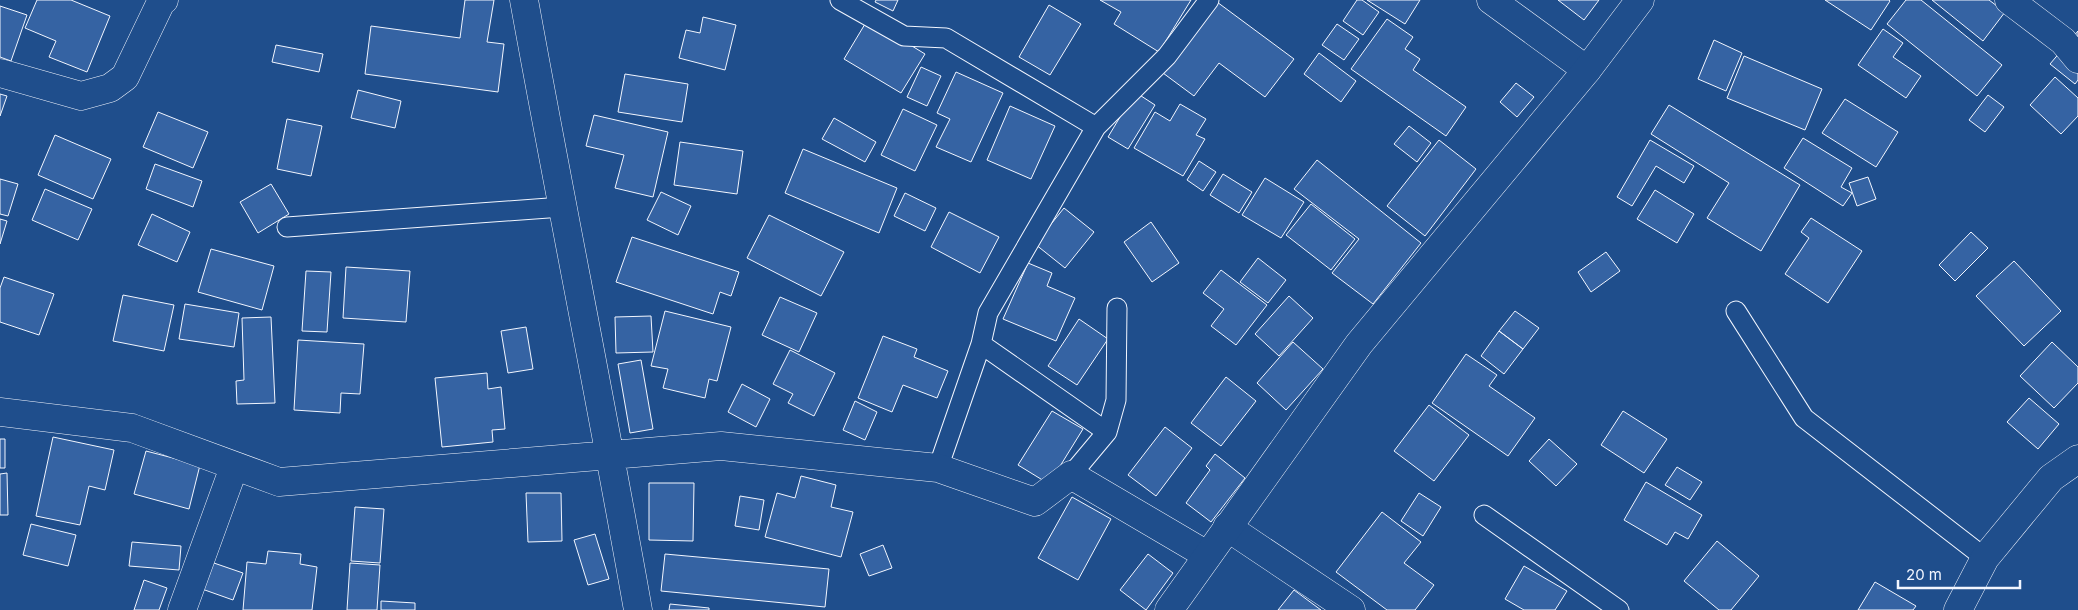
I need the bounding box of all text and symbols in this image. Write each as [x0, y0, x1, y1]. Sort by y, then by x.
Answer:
scale bar [1898, 558, 2020, 590]
text: 20 m [1906, 565, 1942, 584]

